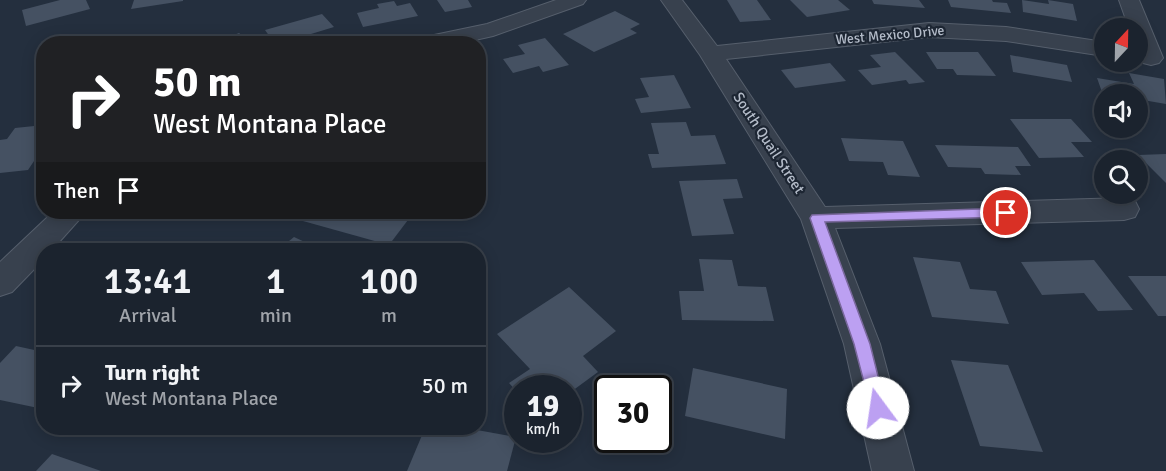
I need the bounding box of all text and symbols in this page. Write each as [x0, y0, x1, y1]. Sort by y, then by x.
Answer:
north arrow [1094, 18, 1148, 72]
map controls [1094, 18, 1148, 204]
street label: West Mexico Drive [835, 22, 945, 48]
text: 50 m [153, 57, 242, 108]
icon: right [54, 60, 132, 138]
button: sound [1094, 84, 1148, 138]
street label: South Quail Street [729, 89, 809, 197]
text: West Montana Place [153, 108, 387, 141]
button: search [1094, 150, 1148, 204]
icon: arrive [112, 174, 145, 207]
text: Then [54, 177, 100, 204]
pin [980, 187, 1031, 238]
icon: arrive [989, 196, 1022, 229]
text: 13:41 [104, 259, 192, 304]
text: 1 [266, 259, 286, 304]
text: 100 [360, 259, 418, 304]
text: Arrival [119, 303, 177, 328]
text: min [260, 303, 292, 328]
text: m [381, 303, 397, 328]
text: Turn right [105, 359, 200, 386]
icon: right [54, 369, 87, 402]
text: 50 m [422, 372, 468, 399]
speed limit sign: 30 [594, 375, 672, 453]
position arrow [846, 376, 910, 440]
text: West Montana Place [105, 386, 278, 411]
text: 19 [527, 388, 559, 425]
text: km/h [526, 420, 560, 438]

